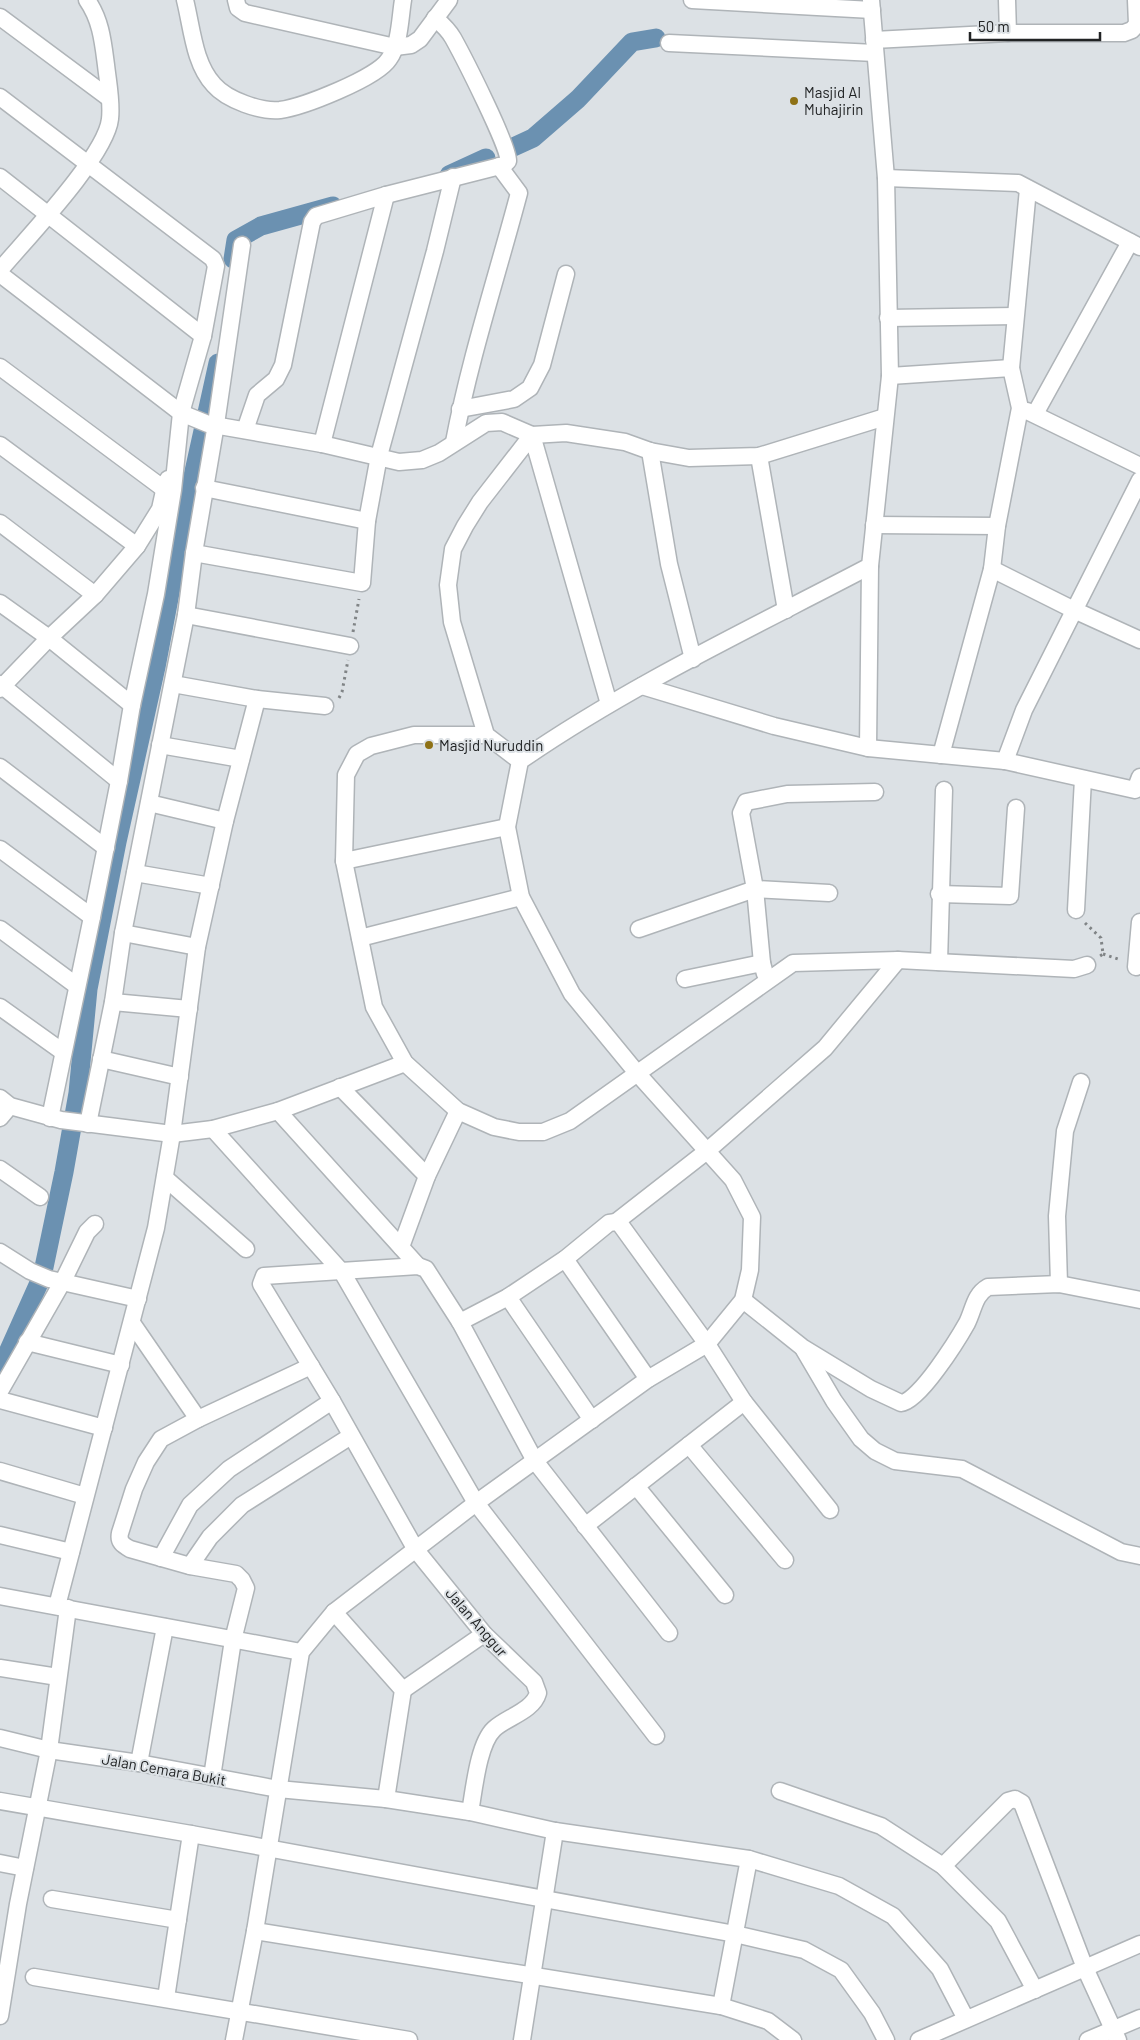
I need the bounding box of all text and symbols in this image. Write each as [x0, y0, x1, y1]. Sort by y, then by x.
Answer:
scale bar [970, 10, 1100, 42]
text: 50 m [978, 17, 1010, 35]
place label: Masjid Al Muhajirin [804, 83, 863, 118]
marker: Masjid Al Muhajirin [788, 95, 800, 107]
place label: Masjid Nuruddin [439, 736, 543, 754]
marker: Masjid Nuruddin [423, 739, 435, 751]
street label: Jalan Anggur [442, 1584, 512, 1660]
street label: Jalan Cemara Bukit [100, 1749, 228, 1789]

